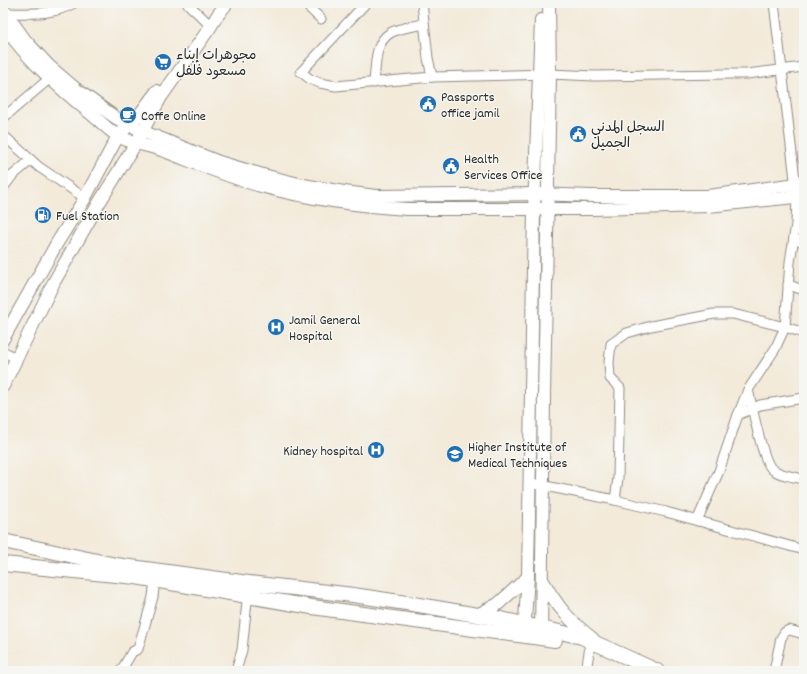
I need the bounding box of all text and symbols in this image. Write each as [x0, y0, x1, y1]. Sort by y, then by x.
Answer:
place label: مجوهرات إبناء مسعود فلفل [176, 46, 256, 82]
supermarket icon: مجوهرات إبناء مسعود فلفل [153, 52, 173, 72]
place label: Passports office jamil [441, 88, 500, 124]
public building icon: Passports office jamil [418, 94, 438, 114]
cafe icon: Coffe Online [118, 105, 138, 125]
place label: Coffe Online [141, 107, 206, 127]
place label: السجل المدني الجميل [591, 118, 665, 154]
public building icon: السجل المدني الجميل [568, 124, 588, 144]
place label: Health Services Office [464, 150, 542, 186]
public building icon: Health Services Office [441, 156, 461, 176]
fuel station icon: Fuel Station [33, 205, 53, 225]
place label: Fuel Station [56, 207, 119, 227]
place label: Jamil General Hospital [289, 311, 361, 347]
hospital icon: Jamil General Hospital [266, 317, 286, 337]
place label: Higher Institute of Medical Techniques [468, 438, 567, 474]
hospital icon: Kidney hospital [366, 440, 386, 460]
place label: Kidney hospital [283, 442, 364, 462]
school or university icon: Higher Institute of Medical Techniques [445, 444, 465, 464]

